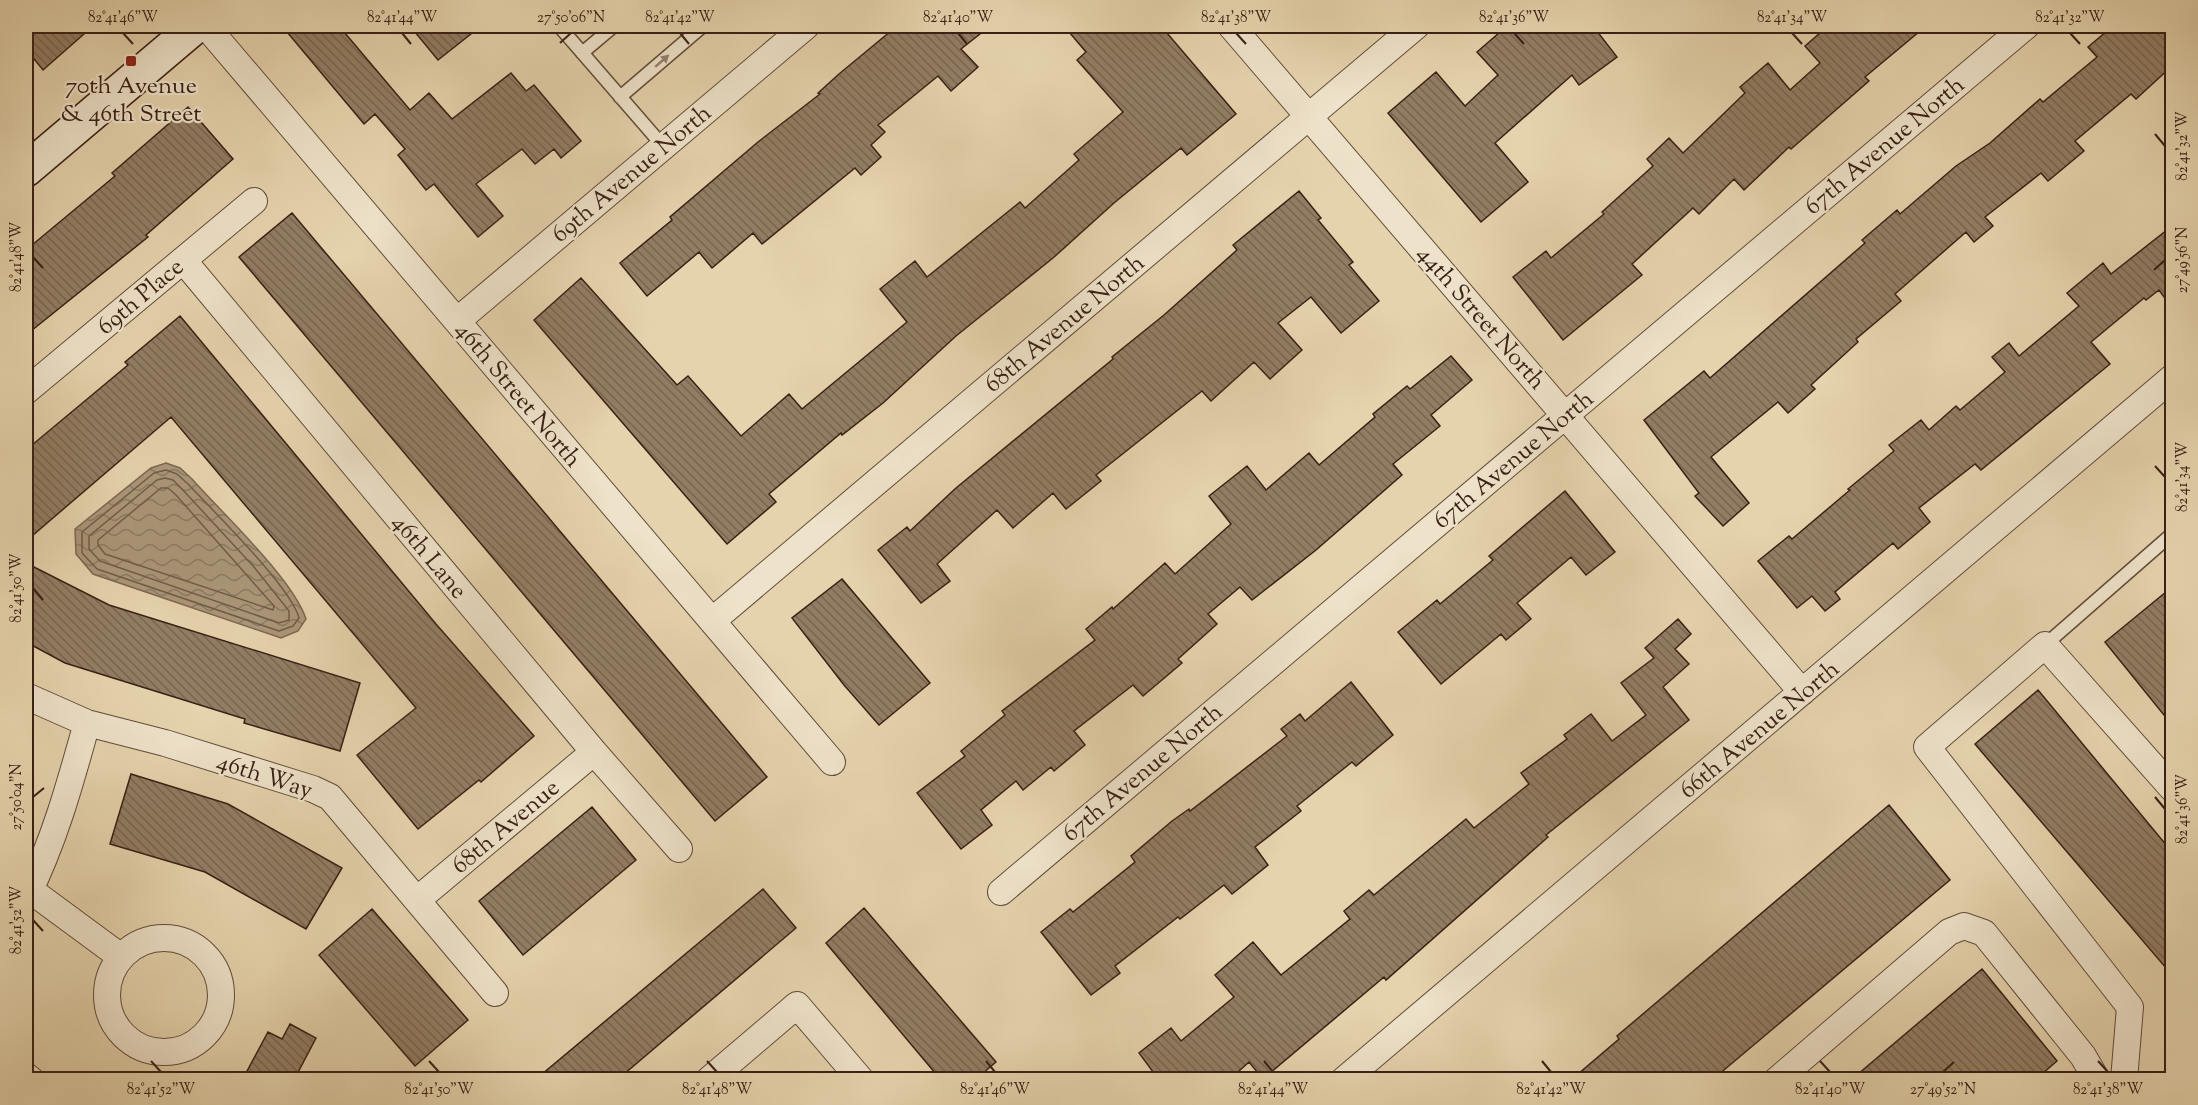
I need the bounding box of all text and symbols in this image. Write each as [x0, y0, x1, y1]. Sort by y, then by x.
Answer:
text: 82°41'46"W [88, 8, 158, 29]
text: 82°41'44"W [367, 8, 437, 29]
text: 27°50'06"N [537, 8, 605, 29]
text: 82°41'42"W [645, 8, 715, 29]
text: 82°41'40"W [923, 8, 993, 29]
text: 82°41'38"W [1201, 8, 1271, 29]
text: 82°41'36"W [1479, 8, 1549, 29]
text: 82°41'34"W [1757, 8, 1827, 29]
text: 82°41'32"W [2035, 8, 2105, 29]
marker: 70th Avenue & 46th Street [124, 54, 138, 68]
one-way arrow [654, 55, 669, 68]
street label: 67th Avenue North [1798, 69, 1973, 224]
place label: 70th Avenue & 46th Street [61, 70, 201, 132]
street label: 69th Avenue North [545, 97, 720, 252]
text: 82°41'32"W [2173, 111, 2194, 181]
text: 82°41'48"W [7, 222, 28, 292]
text: 27°49'56"N [2173, 227, 2194, 293]
street label: 44th Street North [1408, 239, 1553, 398]
street label: 68th Avenue North [978, 247, 1153, 402]
street label: 69th Place [91, 251, 192, 344]
street label: 46th Street North [446, 315, 589, 476]
street label: 67th Avenue North [1427, 383, 1602, 538]
text: 82°41'34"W [2173, 442, 2194, 512]
street label: 46th Lane [383, 507, 474, 607]
text: 82°41'50"W [7, 553, 28, 623]
street label: 66th Avenue North [1673, 653, 1848, 808]
street label: 67th Avenue North [1056, 696, 1231, 851]
street label: 46th Way [212, 745, 317, 808]
text: 27°50'04"N [7, 763, 28, 831]
street label: 68th Avenue [445, 772, 568, 883]
text: 82°41'36"W [2173, 774, 2194, 844]
text: 82°41'52"W [7, 885, 28, 954]
text: 82°41'52"W [127, 1080, 196, 1101]
text: 82°41'50"W [404, 1080, 474, 1101]
text: 82°41'48"W [682, 1080, 752, 1101]
text: 82°41'46"W [960, 1080, 1030, 1101]
text: 82°41'44"W [1238, 1080, 1308, 1101]
text: 82°41'42"W [1516, 1080, 1586, 1101]
text: 82°41'40"W [1795, 1080, 1865, 1101]
text: 27°49'52"N [1910, 1080, 1976, 1101]
text: 82°41'38"W [2073, 1080, 2143, 1101]

